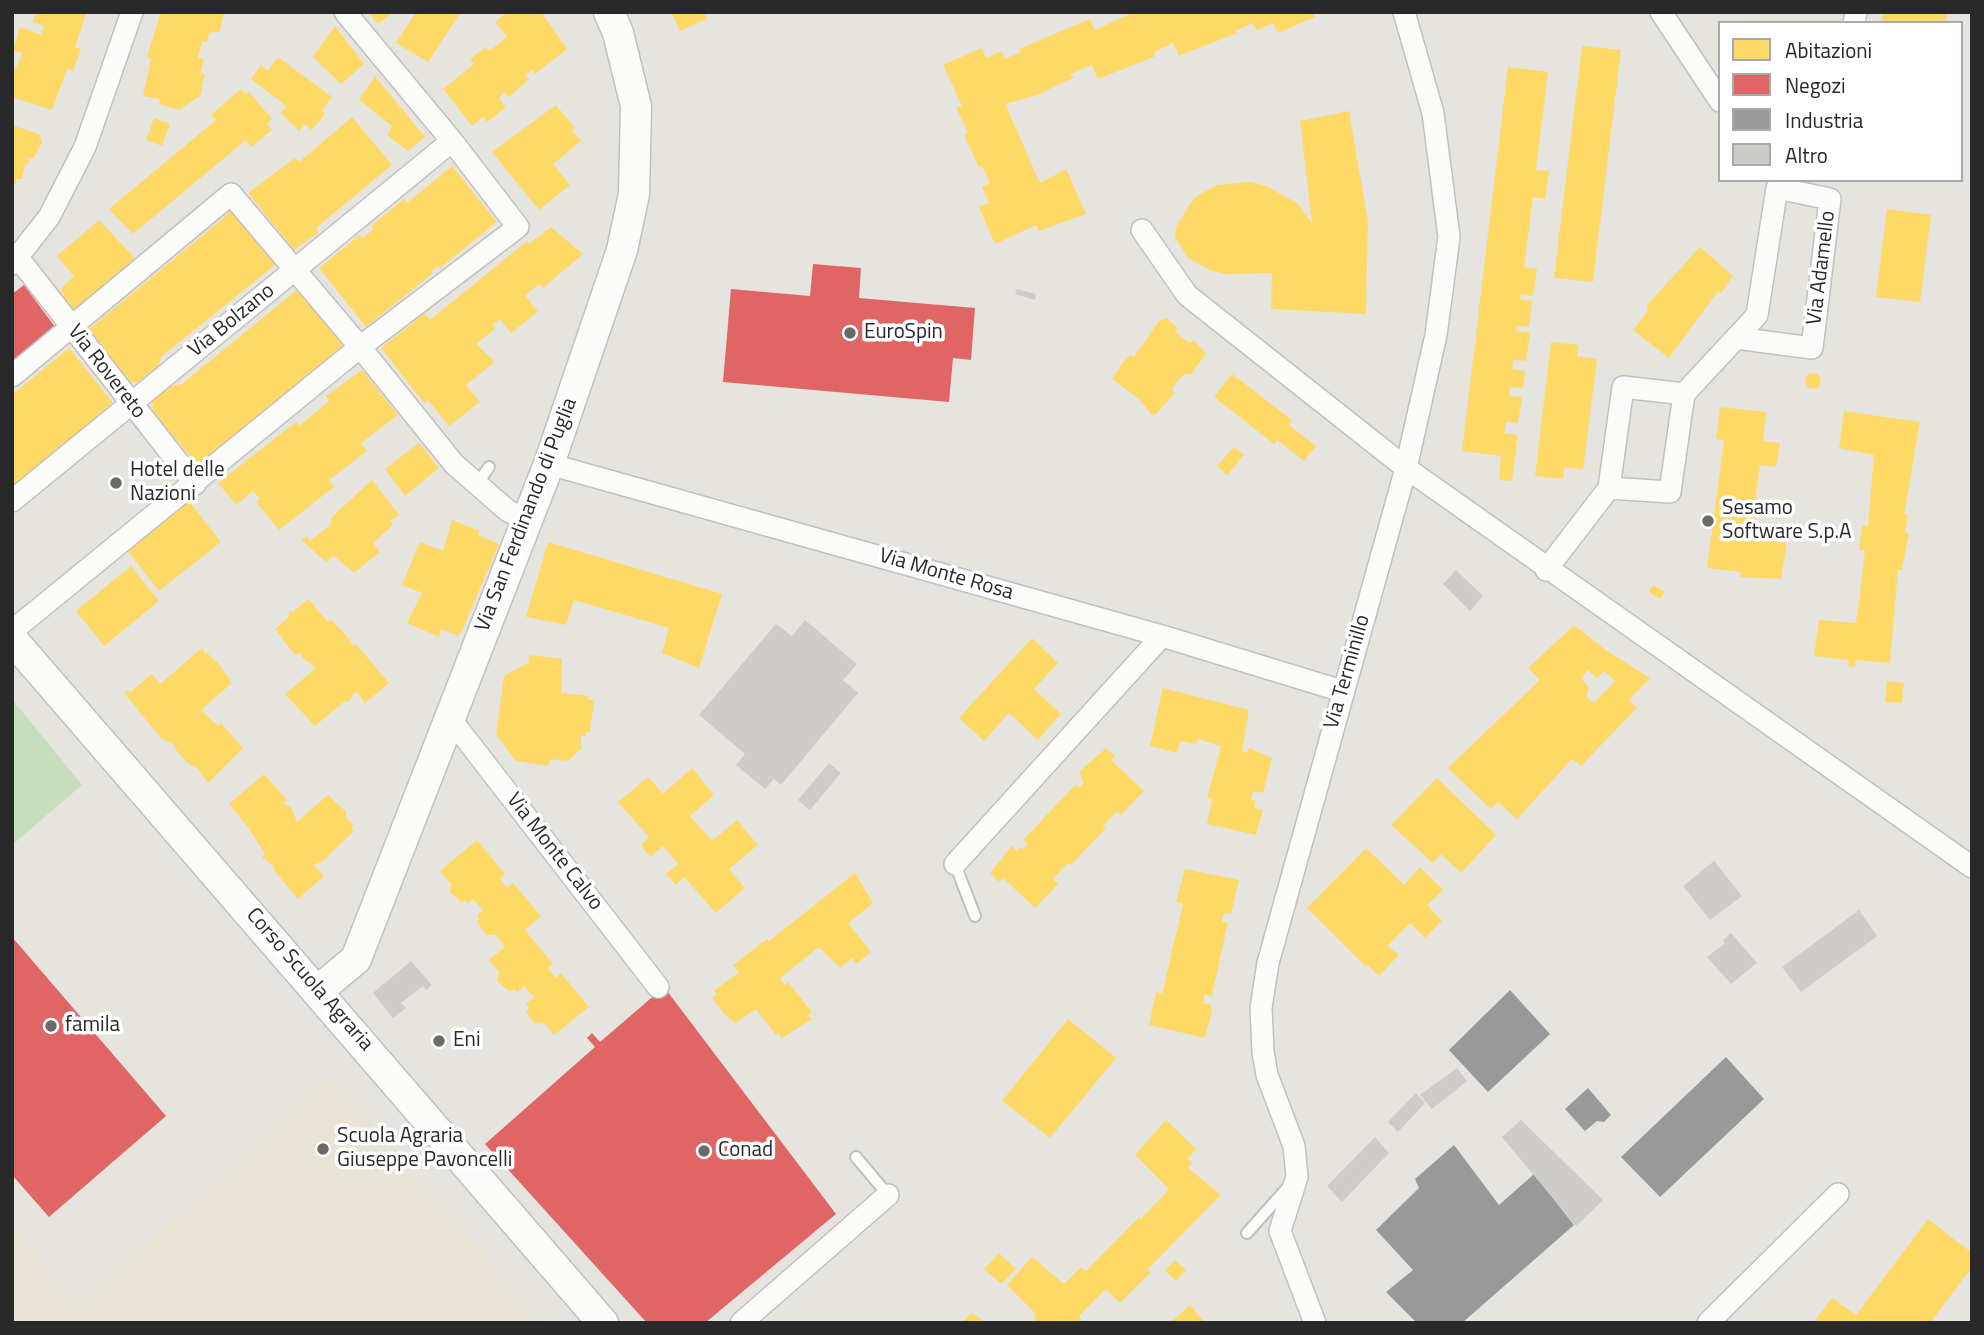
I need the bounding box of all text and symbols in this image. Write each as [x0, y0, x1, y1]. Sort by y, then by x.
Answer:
legend [1718, 21, 1963, 182]
text: Abitazioni [1785, 34, 1872, 66]
text: Negozi [1785, 69, 1846, 101]
text: Industria [1785, 104, 1863, 136]
text: Altro [1785, 139, 1828, 171]
street label: Via Adamello [1802, 209, 1842, 327]
street label: Via Bolzano [184, 279, 280, 363]
street label: Via Rovereto [62, 320, 150, 424]
place label: EuroSpin [864, 320, 943, 346]
marker: EuroSpin [842, 325, 858, 341]
street label: Via San Ferdinando di Puglia [471, 395, 583, 635]
place label: Hotel delle Nazioni [130, 458, 225, 508]
marker: Hotel delle Nazioni [108, 475, 124, 491]
place label: Sesamo Software S.p.A [1722, 496, 1852, 546]
marker: Sesamo Software S.p.A [1700, 513, 1716, 529]
street label: Via Monte Rosa [876, 544, 1016, 606]
street label: Via Terminillo [1320, 612, 1376, 732]
street label: Via Monte Calvo [500, 788, 608, 916]
street label: Corso Scuola Agraria [240, 903, 378, 1057]
place label: famila [65, 1013, 120, 1039]
marker: famila [43, 1018, 59, 1034]
place label: Eni [453, 1028, 480, 1054]
marker: Eni [431, 1033, 447, 1049]
place label: Scuola Agraria Giuseppe Pavoncelli [337, 1124, 512, 1174]
place label: Conad [718, 1138, 773, 1164]
marker: Scuola Agraria Giuseppe Pavoncelli [315, 1141, 331, 1157]
marker: Conad [696, 1143, 712, 1159]

